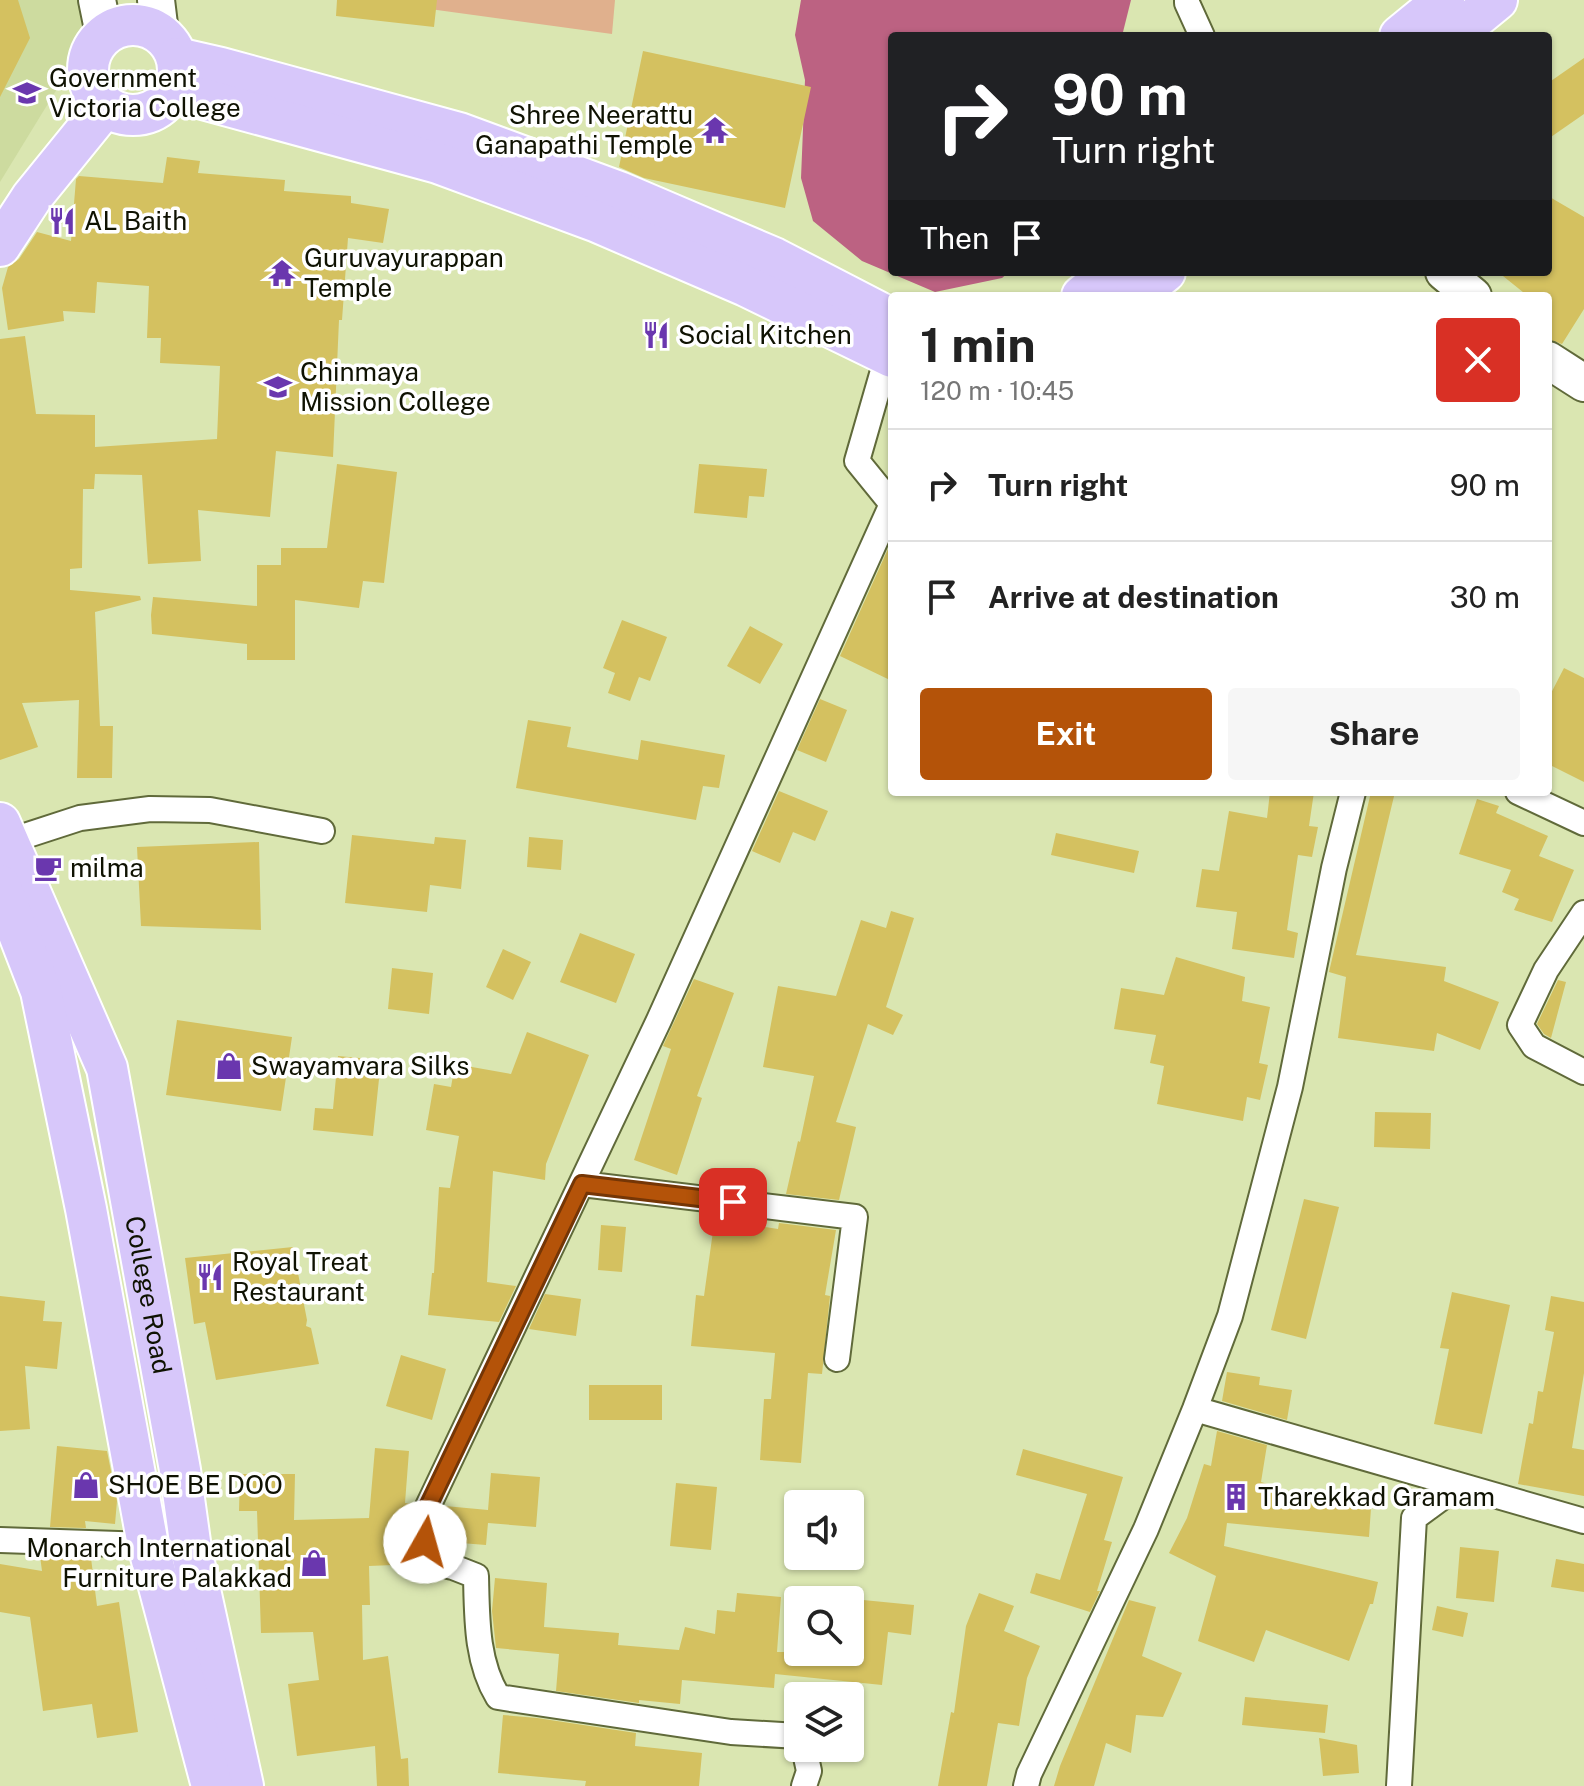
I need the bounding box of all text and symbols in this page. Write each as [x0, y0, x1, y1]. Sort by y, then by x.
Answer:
place label: Government Victoria College [49, 62, 241, 123]
text: 90 m [1052, 62, 1188, 128]
icon: right [920, 64, 1024, 168]
school or university icon: Government Victoria College [12, 78, 42, 108]
place label: Shree Neerattu Ganapathi Temple [475, 99, 693, 160]
temple icon: Shree Neerattu Ganapathi Temple [700, 115, 730, 145]
text: Turn right [1052, 129, 1215, 171]
place label: AL Baith [84, 205, 187, 236]
restaurant icon: AL Baith [47, 206, 77, 236]
icon: arrive [1005, 216, 1049, 260]
text: Then [920, 220, 989, 256]
place label: Guruvayurappan Temple [304, 242, 504, 303]
temple icon: Guruvayurappan Temple [267, 258, 297, 288]
text: 1 min [920, 316, 1036, 373]
button: close [1436, 318, 1520, 402]
place label: Social Kitchen [678, 319, 852, 350]
restaurant icon: Social Kitchen [641, 320, 671, 350]
place label: Chinmaya Mission College [300, 356, 491, 417]
school or university icon: Chinmaya Mission College [263, 372, 293, 402]
text: 120 m · 10:45 [920, 375, 1074, 406]
icon: right [920, 463, 964, 507]
text: Turn right [988, 467, 1128, 503]
text: 90 m [1450, 467, 1520, 503]
icon: arrive [920, 575, 964, 619]
text: Arrive at destination [988, 579, 1279, 615]
text: 30 m [1450, 579, 1520, 615]
button: Exit [920, 688, 1212, 780]
button: Share [1228, 688, 1520, 780]
place label: milma [70, 852, 144, 883]
cafe icon: milma [33, 853, 63, 883]
place label: Swayamvara Silks [251, 1050, 469, 1081]
shop icon: Swayamvara Silks [214, 1051, 244, 1081]
pin [699, 1168, 767, 1236]
icon: arrive [711, 1180, 755, 1224]
street label: College Road [119, 1213, 178, 1376]
place label: Royal Treat Restaurant [232, 1246, 369, 1307]
restaurant icon: Royal Treat Restaurant [195, 1262, 225, 1292]
place label: SHOE BE DOO [108, 1469, 283, 1500]
shop icon: SHOE BE DOO [71, 1470, 101, 1500]
place label: Tharekkad Gramam [1258, 1481, 1495, 1512]
building icon: Tharekkad Gramam [1221, 1482, 1251, 1512]
map controls [784, 1490, 864, 1762]
button: sound [784, 1490, 864, 1570]
position arrow [383, 1500, 467, 1584]
place label: Monarch International Furniture Palakkad [26, 1532, 292, 1593]
shop icon: Monarch International Furniture Palakkad [299, 1548, 329, 1578]
button: search [784, 1586, 864, 1666]
button: layers [784, 1682, 864, 1762]

